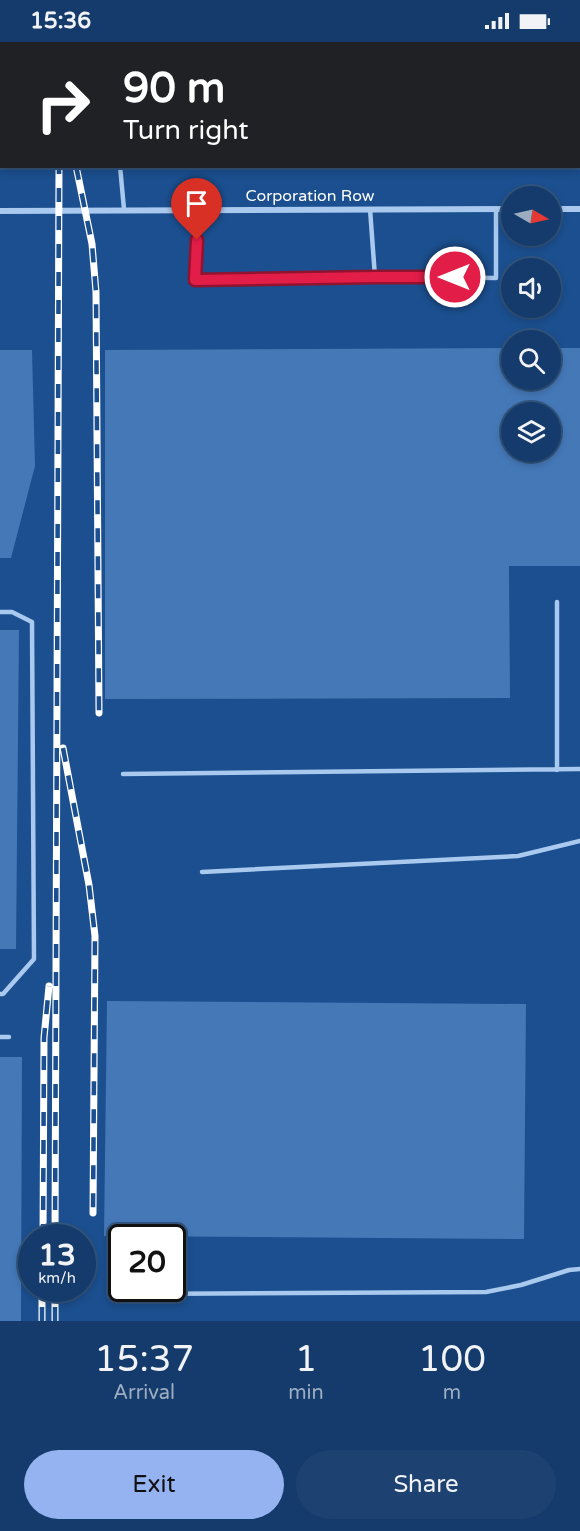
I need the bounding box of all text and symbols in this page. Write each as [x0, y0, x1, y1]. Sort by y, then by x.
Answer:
text: 15:36 [30, 8, 91, 34]
text: 90 m [123, 63, 225, 114]
icon: right [24, 66, 102, 144]
text: Turn right [123, 114, 249, 147]
pin [171, 178, 222, 240]
street label: Corporation Row [246, 186, 375, 206]
north arrow [501, 186, 561, 246]
map controls [501, 186, 561, 462]
icon: arrive [180, 187, 213, 220]
position arrow [423, 245, 487, 309]
button: sound [501, 258, 561, 318]
button: search [501, 330, 561, 390]
button: layers [501, 402, 561, 462]
speed limit sign: 20 [108, 1224, 186, 1302]
text: 13 [38, 1237, 76, 1274]
text: km/h [38, 1269, 76, 1287]
text: 15:37 [94, 1338, 194, 1381]
text: 1 [295, 1338, 317, 1381]
text: 100 [418, 1338, 486, 1381]
text: Arrival [113, 1381, 175, 1405]
text: min [288, 1381, 324, 1405]
text: m [443, 1381, 461, 1405]
button: Exit [24, 1450, 284, 1519]
button: Share [296, 1450, 556, 1519]

